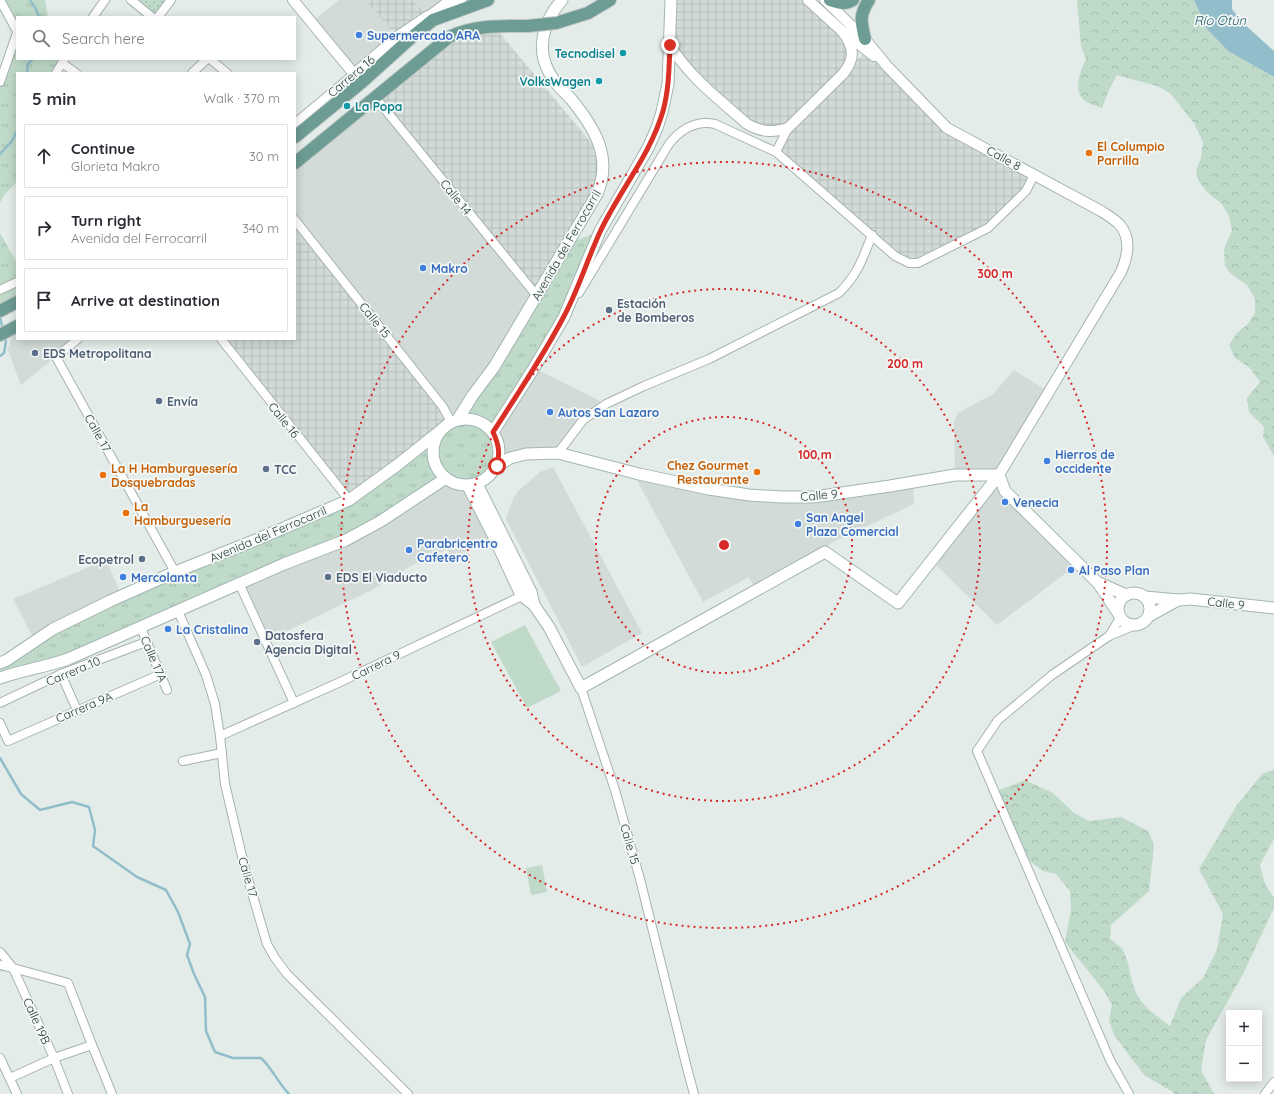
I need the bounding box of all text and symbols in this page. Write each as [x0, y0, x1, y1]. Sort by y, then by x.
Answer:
water label: Río Otún [1194, 12, 1247, 28]
search box [16, 16, 296, 60]
icon: search [30, 27, 52, 49]
place label: Supermercado ARA [367, 28, 480, 43]
text: Search here [62, 29, 145, 48]
marker: Supermercado ARA [354, 30, 364, 40]
route end [661, 36, 679, 54]
place label: Tecnodisel [554, 46, 615, 61]
marker: Tecnodisel [618, 48, 628, 58]
street label: Carrera 16 [324, 52, 378, 100]
place label: VolksWagen [519, 74, 591, 89]
marker: VolksWagen [594, 76, 604, 86]
text: 5 min [32, 88, 76, 109]
text: Walk · 370 m [203, 90, 280, 106]
place label: La Popa [355, 99, 402, 114]
marker: La Popa [342, 101, 352, 111]
text: Continue [71, 139, 135, 158]
place label: El Columpio Parrilla [1097, 139, 1165, 168]
street label: Calle 8 [984, 142, 1024, 174]
icon: ahead [33, 145, 55, 167]
text: 30 m [249, 148, 279, 164]
marker: El Columpio Parrilla [1084, 148, 1094, 158]
text: Glorieta Makro [71, 158, 160, 174]
street label: Calle 14 [437, 176, 475, 218]
street label: Avenida del Ferrocarril [528, 187, 604, 303]
text: Turn right [71, 211, 142, 230]
icon: right [33, 217, 55, 239]
text: 340 m [242, 220, 279, 236]
text: Avenida del Ferrocarril [71, 230, 207, 246]
place label: Makro [431, 261, 468, 276]
marker: Makro [418, 263, 428, 273]
text: 300 m [977, 266, 1013, 281]
icon: arrive [33, 289, 55, 311]
text: Arrive at destination [71, 291, 220, 310]
place label: Estación de Bomberos [617, 296, 694, 325]
street label: Calle 15 [356, 299, 394, 341]
marker: Estación de Bomberos [604, 305, 614, 315]
place label: EDS Metropolitana [43, 346, 151, 361]
marker: EDS Metropolitana [30, 348, 40, 358]
text: 200 m [887, 356, 923, 371]
place label: Envía [167, 394, 198, 409]
marker: Envía [154, 396, 164, 406]
street label: Calle 16 [265, 399, 303, 441]
place label: Autos San Lazaro [558, 405, 660, 420]
marker: Autos San Lazaro [545, 407, 555, 417]
street label: Calle 17 [81, 411, 115, 455]
text: 100 m [798, 447, 832, 462]
place label: Hierros de occidente [1055, 447, 1115, 476]
marker: Hierros de occidente [1042, 456, 1052, 466]
route start [488, 457, 506, 475]
place label: Chez Gourmet Restaurante [667, 458, 749, 487]
place label: La H Hamburguesería Dosquebradas [111, 461, 238, 490]
place label: TCC [274, 462, 297, 477]
marker: TCC [261, 464, 271, 474]
marker: Chez Gourmet Restaurante [752, 467, 762, 477]
marker: La H Hamburguesería Dosquebradas [98, 470, 108, 480]
street label: Calle 9 [800, 486, 839, 504]
place label: Venecia [1013, 495, 1059, 510]
marker: Venecia [1000, 497, 1010, 507]
place label: La Hamburguesería [134, 499, 231, 528]
street label: Avenida del Ferrocarril [207, 503, 329, 565]
marker: La Hamburguesería [121, 508, 131, 518]
place label: San Angel Plaza Comercial [806, 510, 899, 539]
marker: San Angel Plaza Comercial [793, 519, 803, 529]
place label: Parabricentro Cafetero [417, 536, 498, 565]
centre of rings [717, 538, 731, 552]
marker: Parabricentro Cafetero [404, 545, 414, 555]
place label: Ecopetrol [78, 552, 134, 567]
marker: Ecopetrol [137, 554, 147, 564]
place label: Al Paso Plan [1079, 563, 1150, 578]
marker: Al Paso Plan [1066, 565, 1076, 575]
place label: Mercolanta [131, 570, 197, 585]
place label: EDS El Viaducto [336, 570, 428, 585]
marker: Mercolanta [118, 572, 128, 582]
marker: EDS El Viaducto [323, 572, 333, 582]
street label: Calle 9 [1207, 594, 1246, 612]
place label: La Cristalina [176, 622, 248, 637]
marker: La Cristalina [163, 624, 173, 634]
place label: Datosfera Agencia Digital [265, 628, 352, 657]
street label: Calle 17A [138, 634, 171, 685]
marker: Datosfera Agencia Digital [252, 637, 262, 647]
street label: Carrera 9 [349, 647, 403, 683]
street label: Carrera 10 [44, 653, 102, 689]
street label: Carrera 9A [53, 688, 115, 726]
street label: Calle 15 [617, 822, 643, 866]
street label: Calle 17 [235, 855, 261, 899]
street label: Calle 19B [20, 995, 54, 1047]
map controls [1226, 1010, 1262, 1082]
button: + [1226, 1010, 1262, 1046]
button: − [1226, 1046, 1262, 1082]

